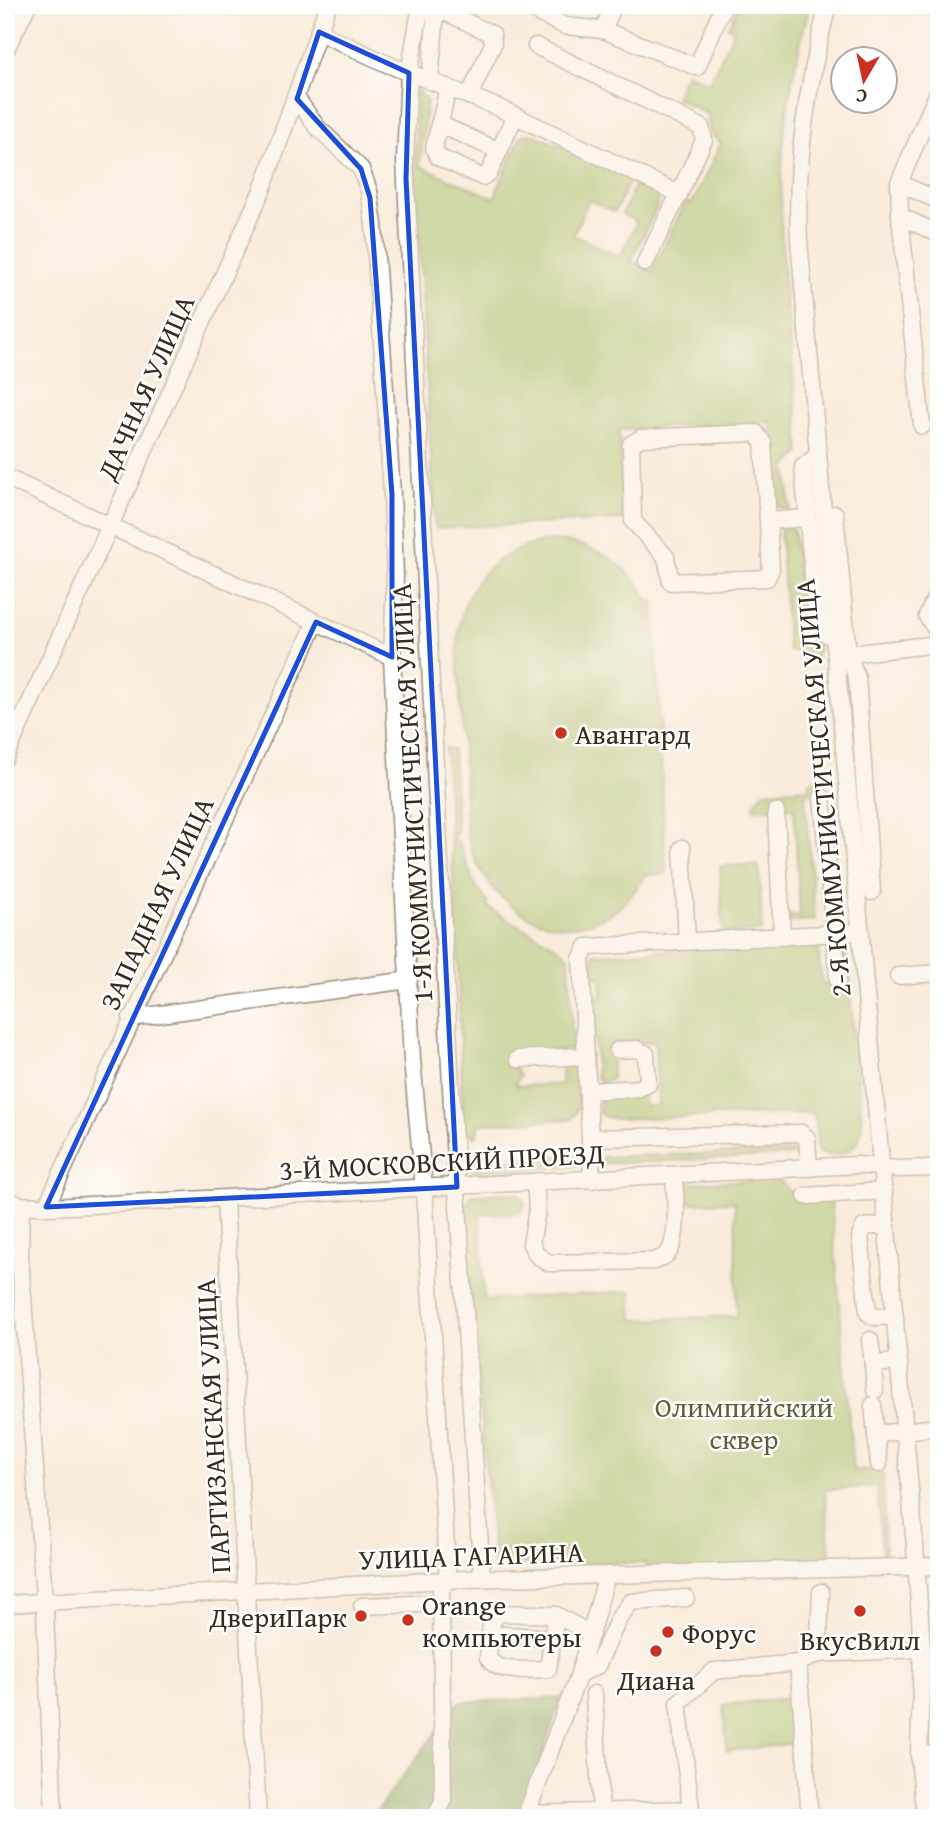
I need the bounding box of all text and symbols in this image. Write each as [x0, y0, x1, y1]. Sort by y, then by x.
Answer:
north arrow [828, 46, 898, 116]
text: С [854, 82, 869, 111]
street label: ДАЧНАЯ УЛИЦА [85, 288, 204, 487]
street label: 2-Я КОММУНИСТИЧЕСКАЯ УЛИЦА [783, 577, 861, 999]
street label: 1-Я КОММУНИСТИЧЕСКАЯ УЛИЦА [380, 582, 442, 1004]
place label: Авангард [575, 713, 691, 754]
marker: Авангард [553, 725, 569, 741]
street label: ЗАПАДНАЯ УЛИЦА [89, 790, 223, 1016]
street label: 3-Й МОСКОВСКИЙ ПРОЕЗД [278, 1132, 606, 1190]
street label: ПАРТИЗАНСКАЯ УЛИЦА [184, 1277, 240, 1575]
park label: Олимпийский сквер [655, 1386, 833, 1459]
street label: УЛИЦА ГАГАРИНА [358, 1531, 584, 1579]
place label: Orange компьютеры [422, 1584, 582, 1657]
place label: ДвериПарк [208, 1596, 347, 1637]
marker: ВкусВилл [852, 1603, 868, 1619]
marker: ДвериПарк [353, 1608, 369, 1624]
marker: Orange компьютеры [400, 1612, 416, 1628]
place label: Форус [682, 1612, 756, 1653]
place label: ВкусВилл [800, 1619, 920, 1660]
marker: Форус [660, 1624, 676, 1640]
marker: Диана [648, 1643, 664, 1659]
place label: Диана [616, 1659, 695, 1700]

